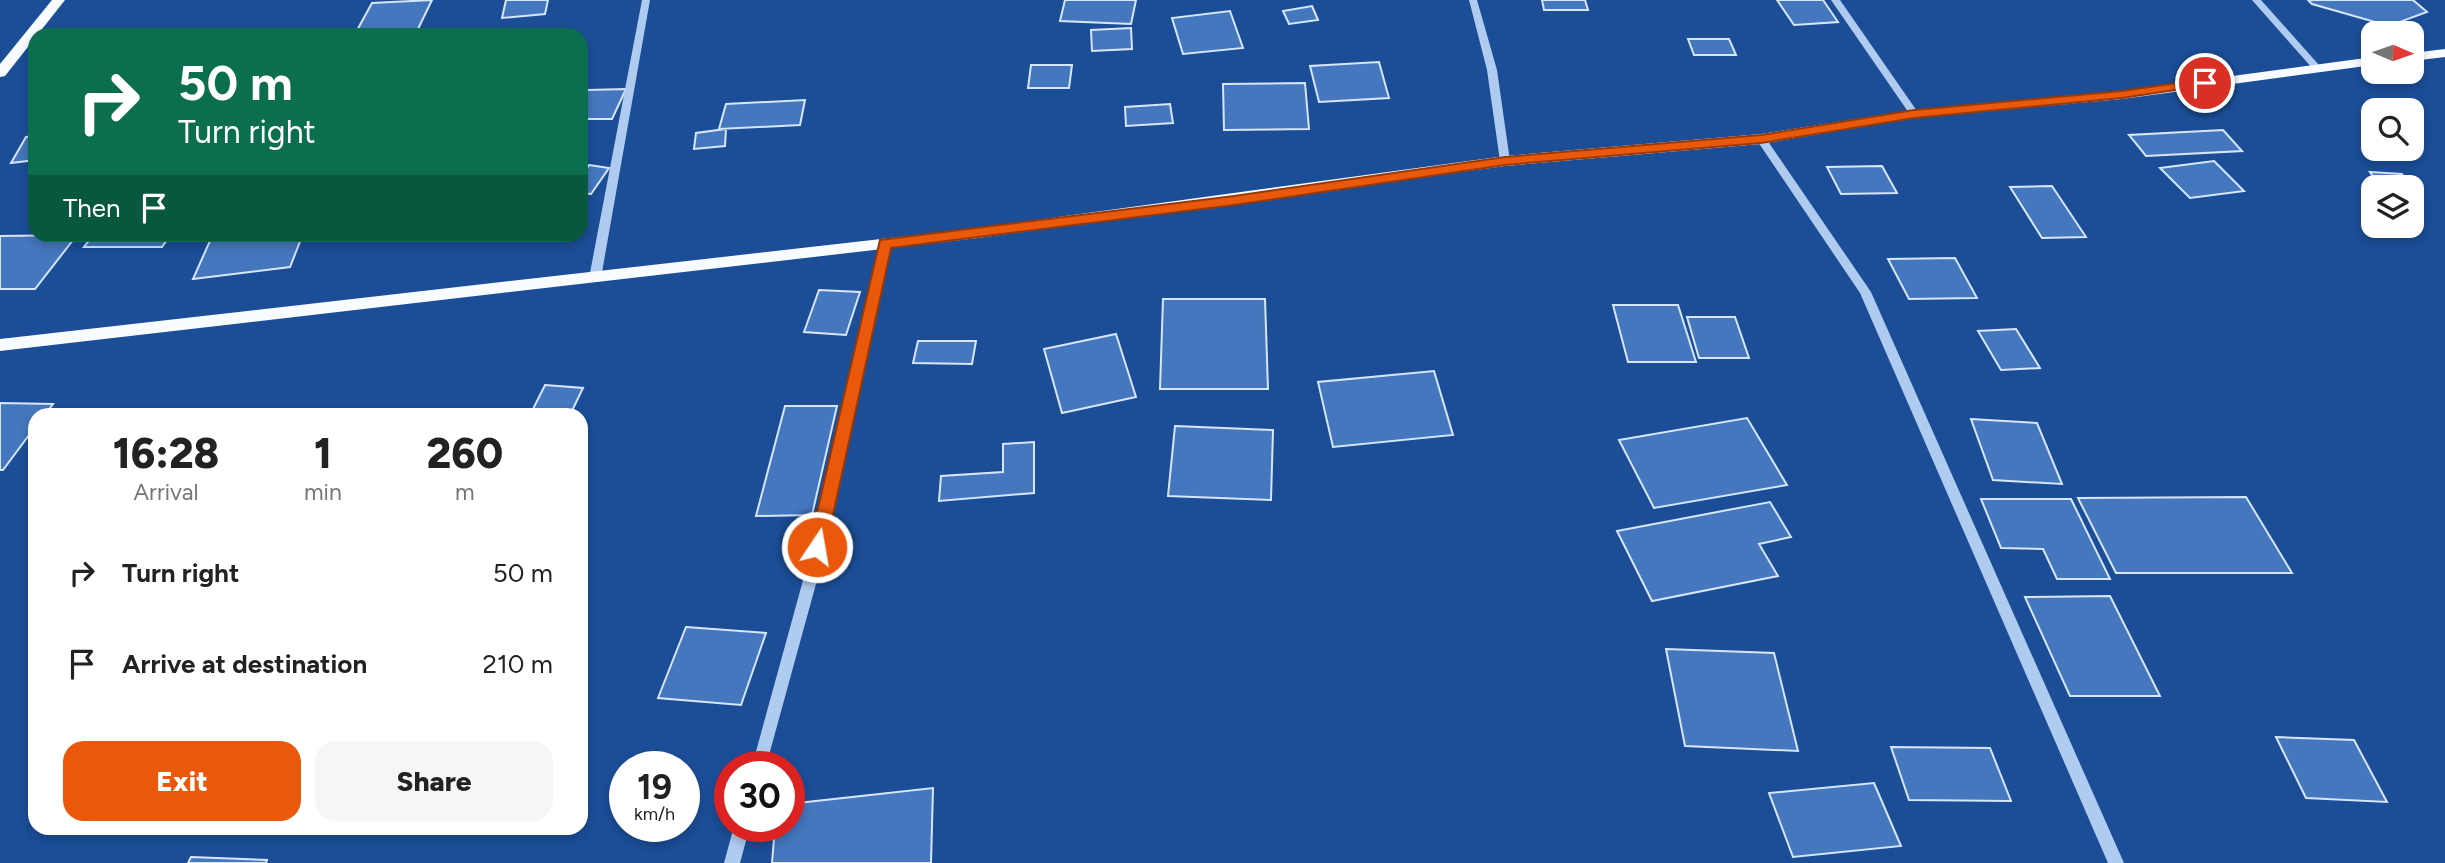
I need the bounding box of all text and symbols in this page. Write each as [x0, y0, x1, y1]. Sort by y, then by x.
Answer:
north arrow [2361, 21, 2424, 84]
map controls [2361, 21, 2424, 238]
text: 50 m [178, 53, 293, 112]
pin [2175, 53, 2235, 113]
icon: right [63, 56, 154, 147]
icon: arrive [2186, 64, 2224, 102]
button: search [2361, 98, 2424, 161]
text: Turn right [178, 113, 316, 151]
button: layers [2361, 175, 2424, 238]
icon: arrive [135, 189, 173, 227]
text: Then [63, 192, 121, 224]
text: 16:28 [113, 428, 219, 479]
text: 1 [314, 428, 332, 479]
text: 260 [427, 428, 503, 479]
text: Arrival [134, 478, 198, 506]
text: min [304, 478, 342, 506]
text: m [455, 478, 475, 506]
position arrow [780, 510, 854, 584]
icon: right [63, 554, 101, 592]
text: Turn right [122, 557, 239, 589]
text: 50 m [493, 557, 553, 589]
icon: arrive [63, 645, 101, 683]
text: Arrive at destination [122, 648, 367, 680]
text: 210 m [483, 648, 553, 680]
button: Exit [63, 741, 301, 821]
button: Share [315, 741, 553, 821]
speed limit sign: 30 [714, 751, 805, 842]
text: 19 [637, 766, 672, 808]
text: km/h [634, 803, 675, 825]

